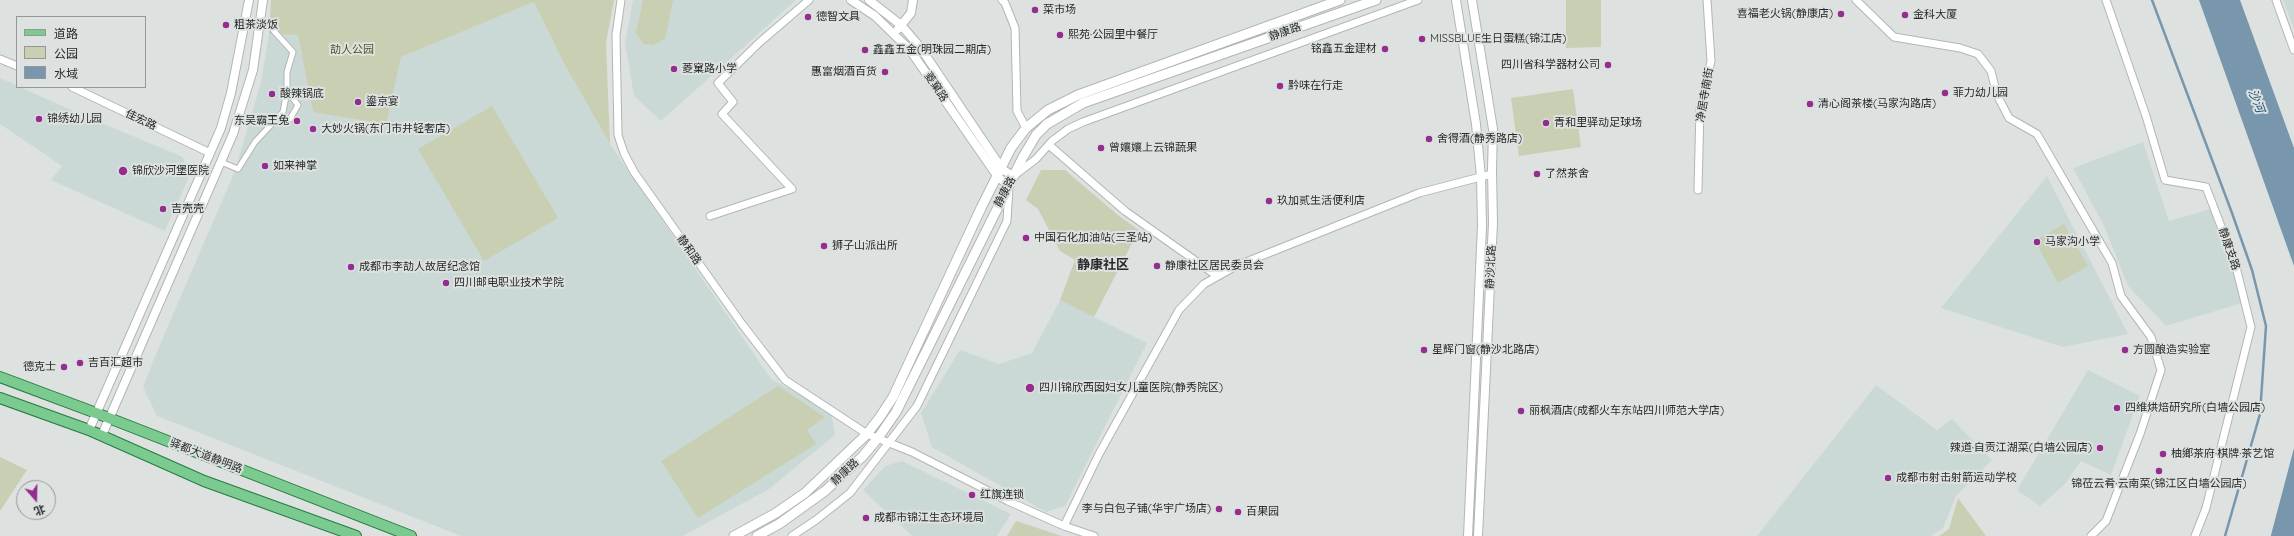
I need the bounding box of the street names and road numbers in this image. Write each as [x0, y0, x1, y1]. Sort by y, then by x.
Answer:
street label: 静康路 [1267, 20, 1303, 44]
street label: 净居寺南街 [1694, 67, 1716, 123]
street label: 菱窠路 [921, 70, 951, 104]
street label: 佳宏路 [123, 107, 159, 133]
street label: 静康路 [991, 174, 1019, 210]
street label: 静康支路 [2216, 226, 2242, 272]
street label: 静和路 [674, 233, 704, 267]
street label: 静沙北路 [1483, 245, 1499, 289]
street label: 驿都大道静明路 [168, 436, 244, 476]
street label: 静康路 [828, 456, 862, 488]

